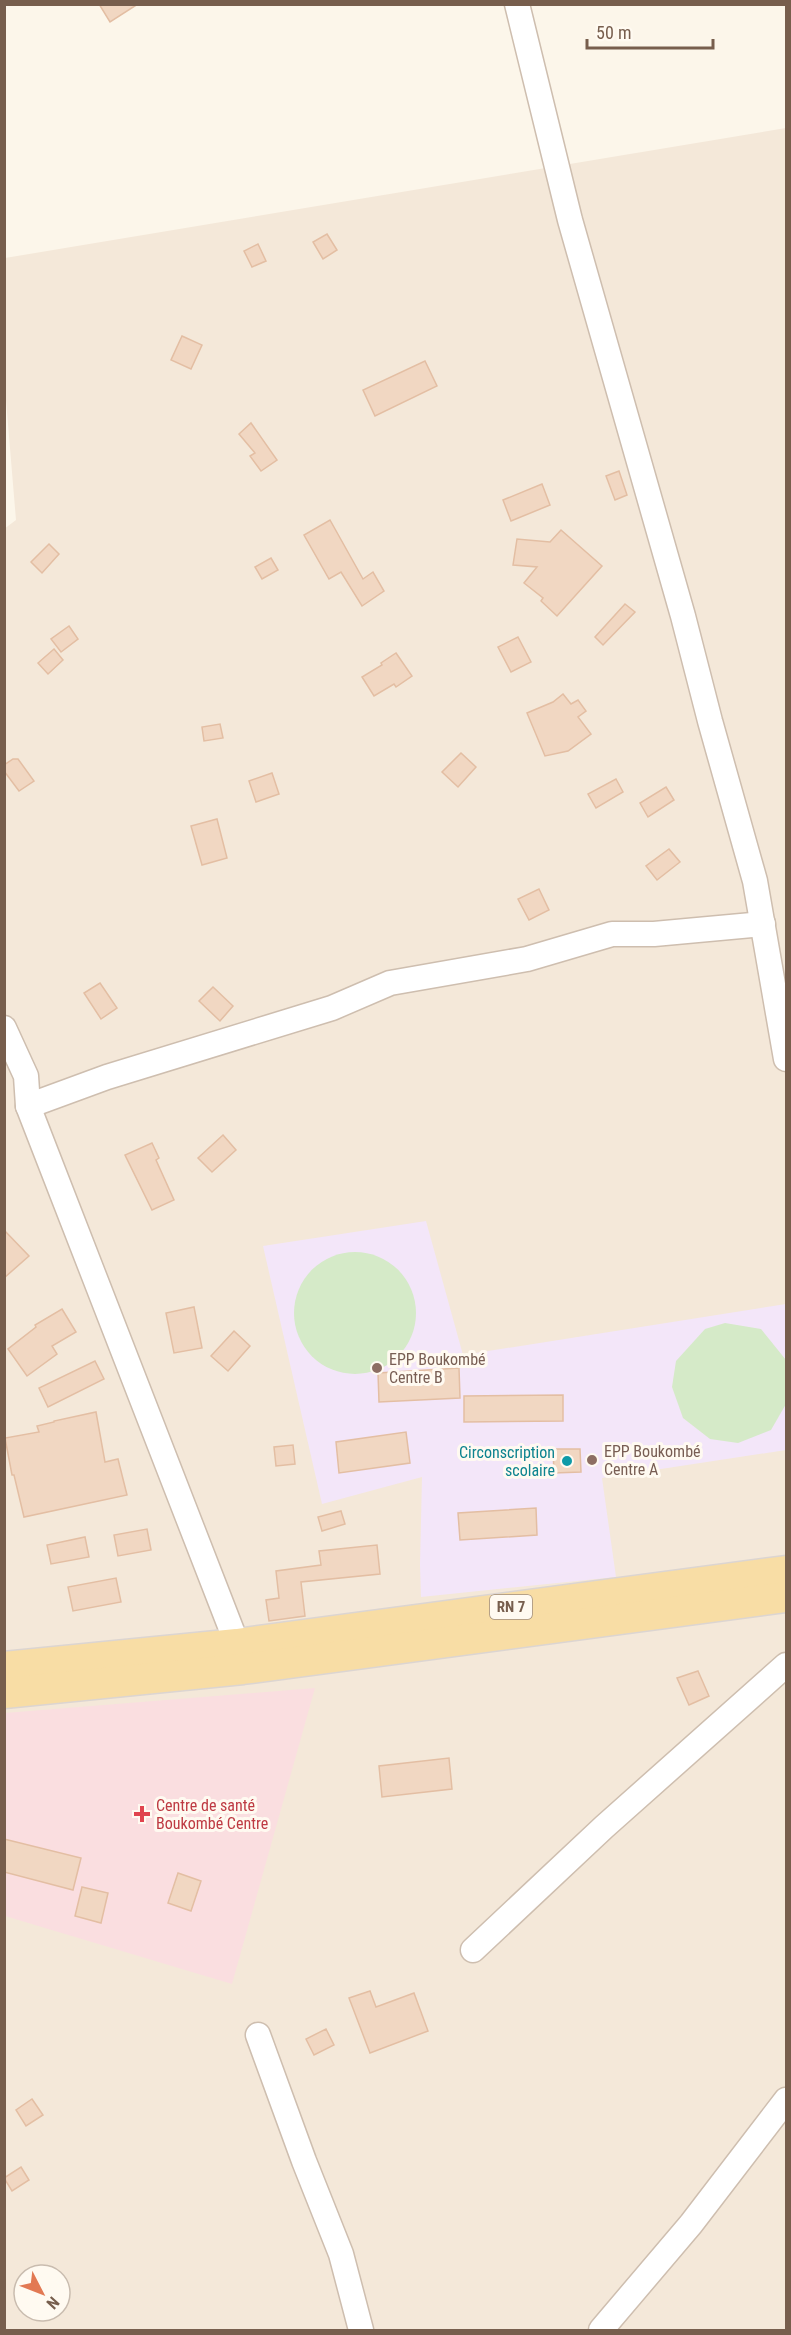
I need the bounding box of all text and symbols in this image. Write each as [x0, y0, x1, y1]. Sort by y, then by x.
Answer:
scale bar [587, 12, 713, 50]
text: 50 m [596, 22, 631, 43]
place label: EPP Boukombé Centre B [389, 1350, 486, 1387]
marker: EPP Boukombé Centre B [370, 1361, 384, 1375]
place label: EPP Boukombé Centre A [604, 1442, 701, 1479]
place label: Circonscription scolaire [459, 1443, 555, 1480]
marker: EPP Boukombé Centre A [585, 1453, 599, 1467]
marker: Circonscription scolaire [560, 1454, 574, 1468]
road number: RN 7 [490, 1595, 532, 1619]
place label: Centre de santé Boukombé Centre [156, 1796, 268, 1833]
marker: Centre de santé Boukombé Centre [133, 1805, 151, 1823]
north arrow [12, 2263, 72, 2323]
text: N [42, 2293, 63, 2313]

